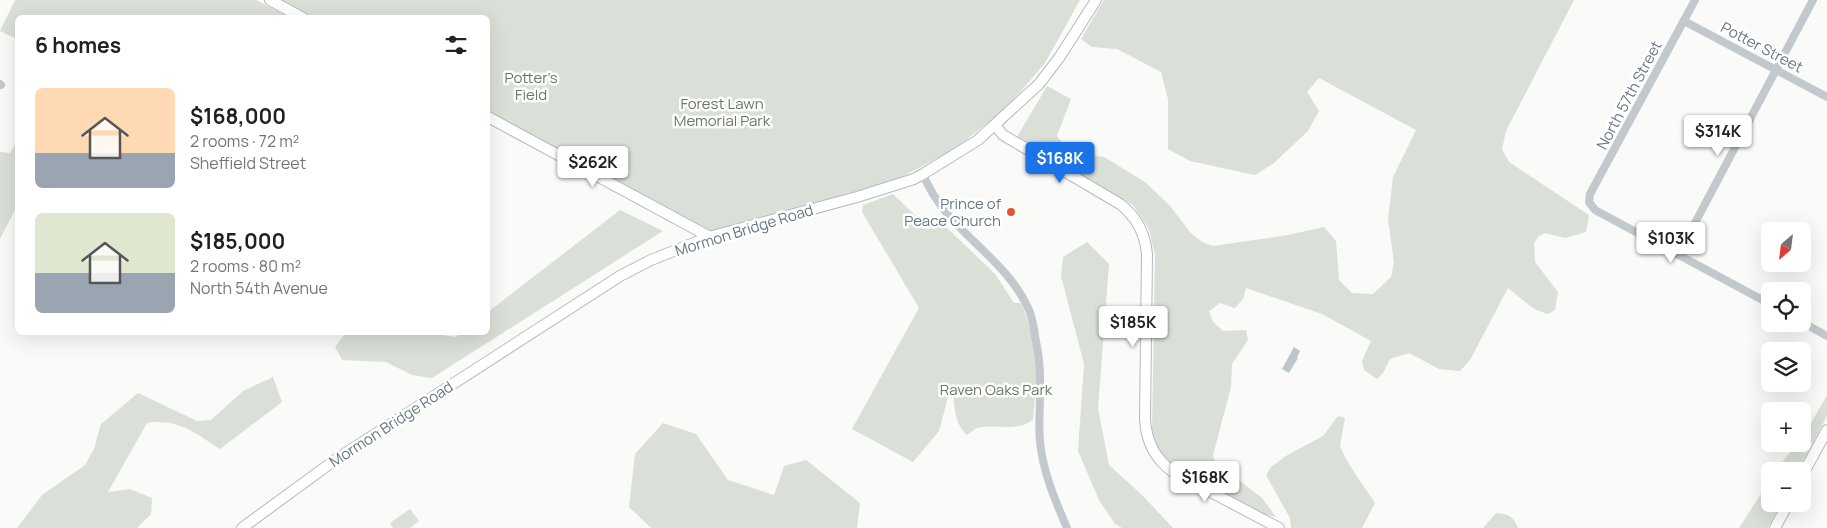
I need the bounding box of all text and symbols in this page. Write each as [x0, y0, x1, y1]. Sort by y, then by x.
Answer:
street label: Potter Street [1717, 17, 1807, 77]
text: 6 homes [35, 31, 121, 59]
icon: filters [442, 31, 470, 59]
street label: North 57th Street [1591, 37, 1667, 153]
park label: Potter's Field [504, 67, 558, 105]
park label: Forest Lawn Memorial Park [674, 93, 771, 131]
text: $168,000 [190, 102, 286, 130]
icon: home [75, 108, 135, 168]
pin: $314K [1683, 114, 1753, 157]
text: $314K [1695, 120, 1741, 142]
text: 2 rooms · 72 m² [190, 130, 299, 152]
pin: $168K [1025, 142, 1095, 184]
pin: $262K [558, 146, 628, 188]
text: $168K [1036, 147, 1084, 169]
text: $262K [568, 151, 618, 173]
text: Sheffield Street [190, 152, 306, 174]
place label: Prince of Peace Church [904, 193, 1002, 231]
street label: Mormon Bridge Road [672, 199, 816, 261]
marker: Prince of Peace Church [1005, 206, 1017, 218]
pin: $103K [1636, 222, 1706, 264]
north arrow [1761, 222, 1811, 272]
map controls [1761, 222, 1811, 512]
text: $185,000 [190, 227, 285, 255]
text: $103K [1647, 227, 1695, 249]
icon: home [75, 233, 135, 293]
text: 2 rooms · 80 m² [190, 255, 301, 277]
text: North 54th Avenue [190, 277, 328, 299]
button: locate [1761, 282, 1811, 332]
pin: $185K [1098, 306, 1168, 348]
text: $185K [1110, 311, 1156, 333]
button: layers [1761, 342, 1811, 392]
street label: Mormon Bridge Road [325, 376, 457, 472]
park label: Raven Oaks Park [940, 379, 1053, 400]
button: + [1761, 402, 1811, 452]
pin: $168K [1170, 460, 1240, 503]
button: − [1761, 462, 1811, 512]
text: $168K [1181, 466, 1229, 488]

